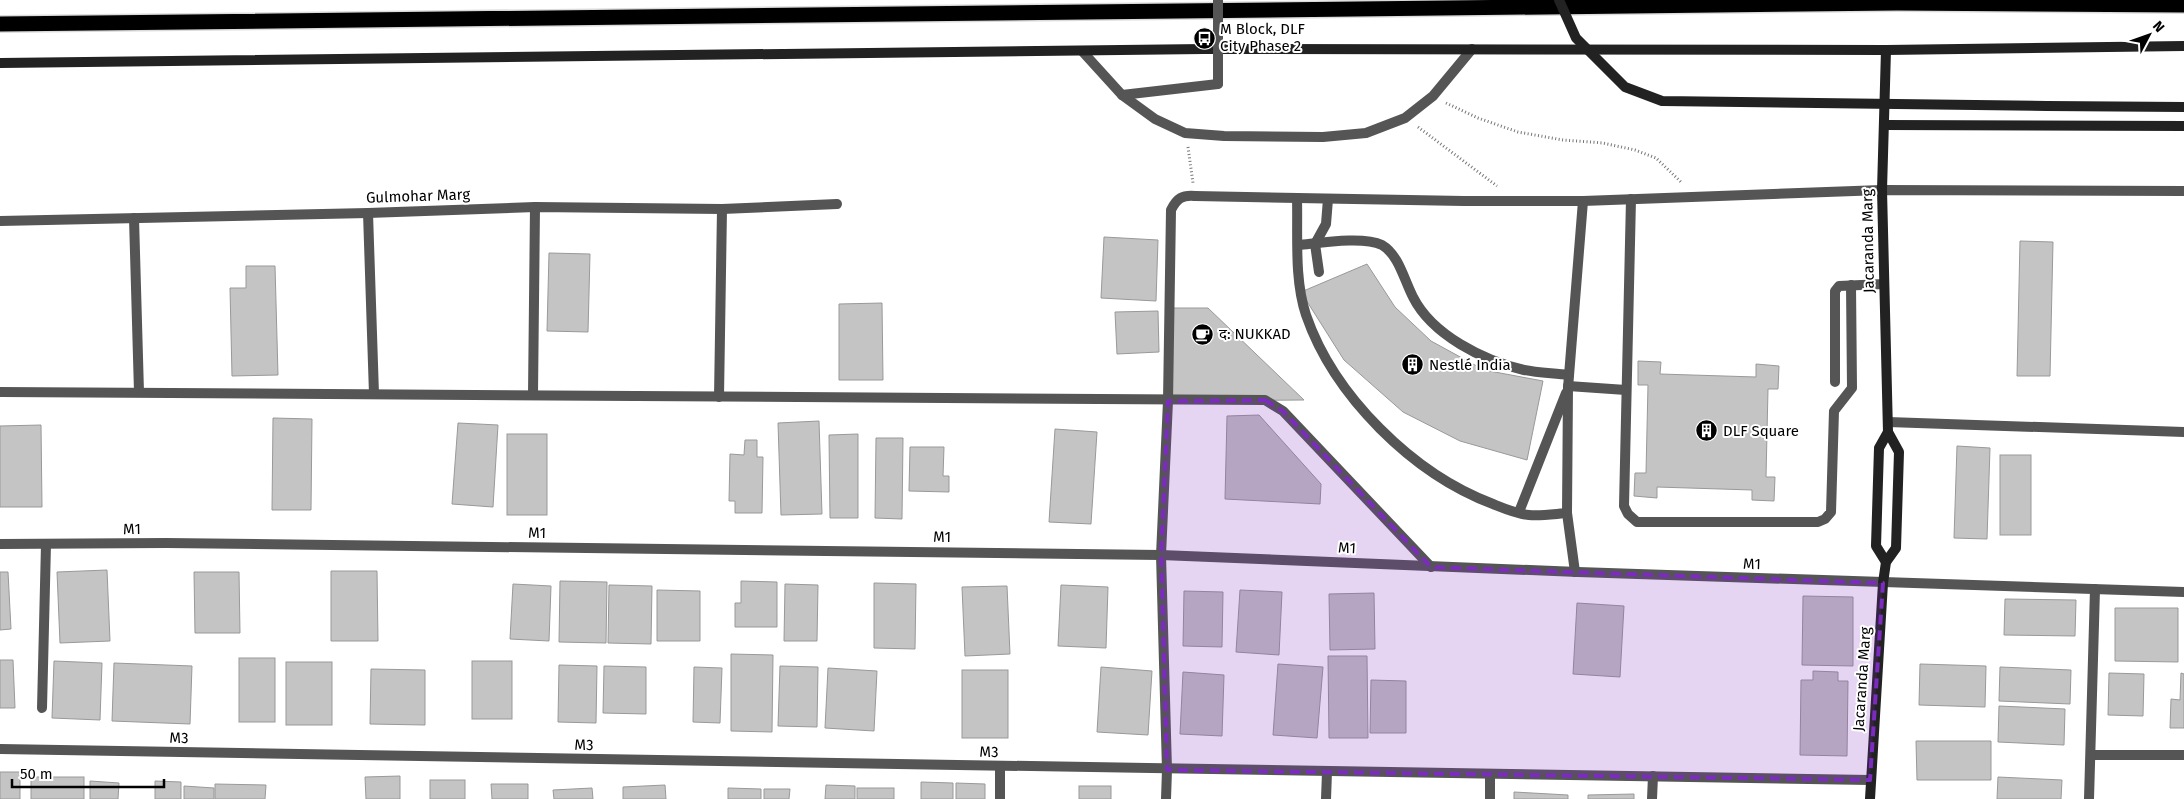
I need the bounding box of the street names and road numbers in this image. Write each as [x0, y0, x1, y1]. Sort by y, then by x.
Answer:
street label: Gulmohar Marg [366, 185, 471, 207]
street label: Jacaranda Marg [1858, 188, 1878, 293]
street label: M1 [123, 520, 141, 538]
street label: M1 [528, 524, 546, 542]
street label: M1 [933, 528, 951, 546]
street label: M1 [1338, 539, 1356, 557]
street label: M1 [1743, 555, 1761, 573]
street label: Jacaranda Marg [1849, 626, 1875, 732]
street label: M3 [169, 729, 189, 747]
street label: M3 [574, 736, 594, 754]
street label: M3 [979, 743, 999, 761]

